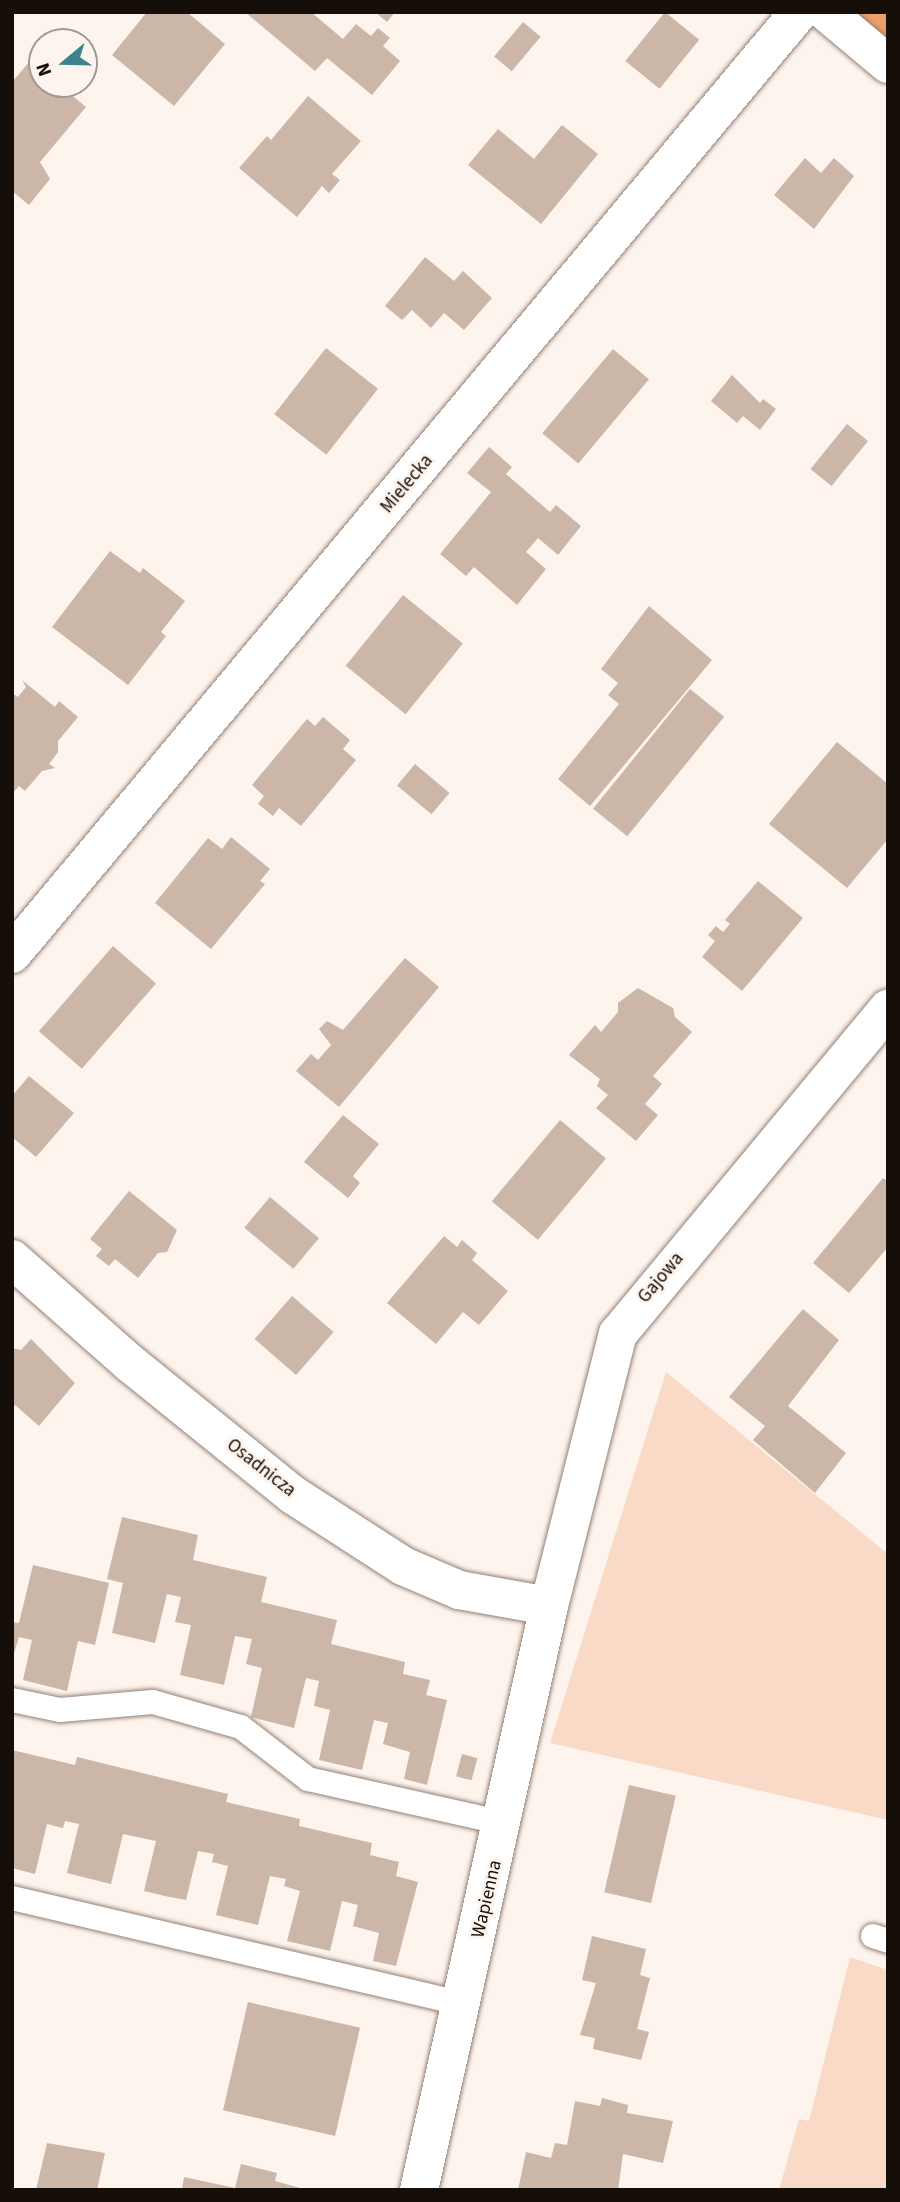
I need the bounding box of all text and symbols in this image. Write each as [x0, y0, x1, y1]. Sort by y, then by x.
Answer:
north arrow [28, 28, 98, 98]
text: N [30, 59, 59, 80]
street label: Mielecka [376, 450, 438, 518]
street label: Gajowa [633, 1248, 689, 1308]
street label: Osadnicza [222, 1434, 300, 1502]
street label: Wapienna [467, 1858, 507, 1940]

